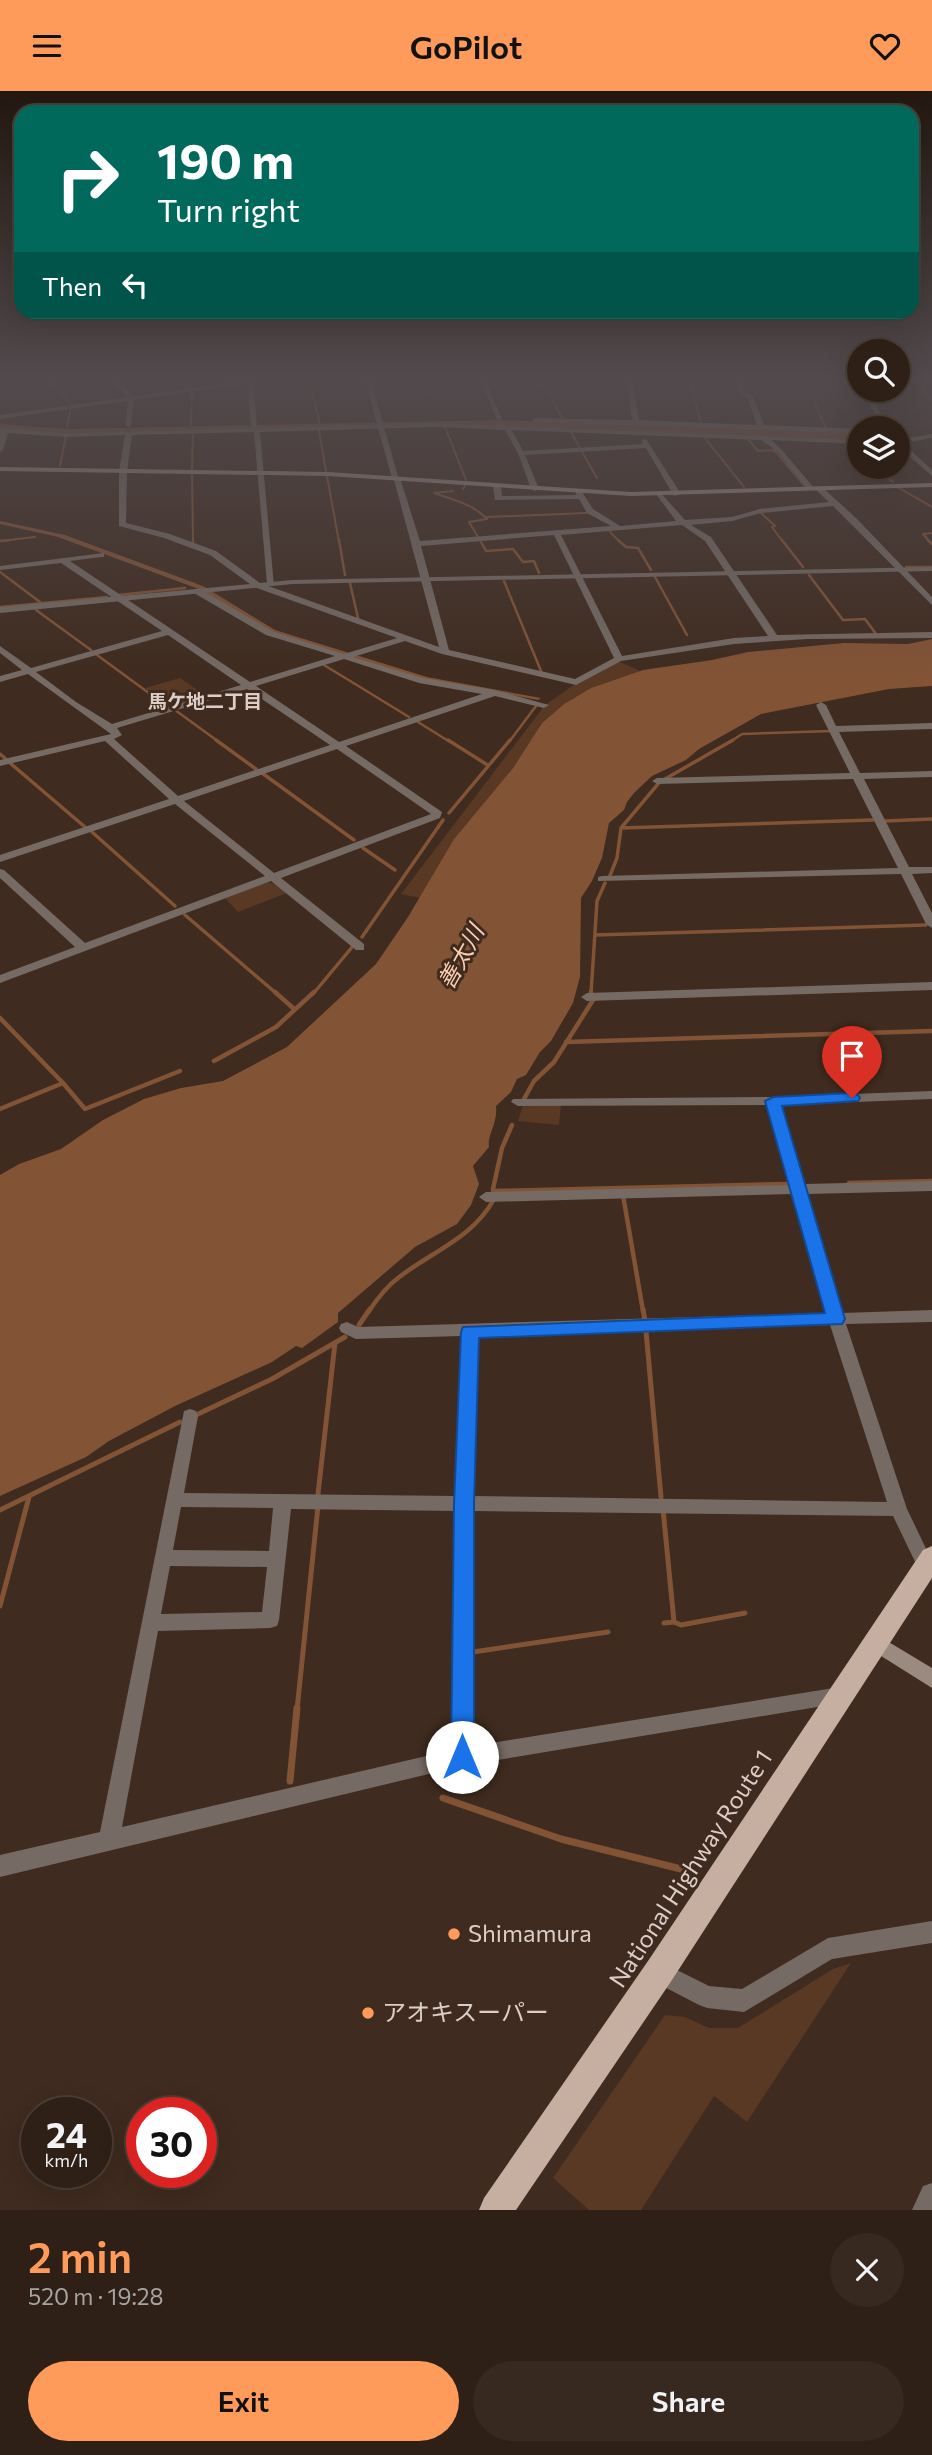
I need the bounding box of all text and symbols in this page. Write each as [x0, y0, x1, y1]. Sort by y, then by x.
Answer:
text: GoPilot [410, 26, 522, 66]
icon: menu [28, 27, 66, 65]
icon: heart [866, 27, 904, 65]
text: 190 m [157, 129, 294, 189]
icon: right [42, 133, 133, 224]
text: Turn right [157, 189, 300, 229]
icon: left [116, 266, 154, 304]
text: Then [42, 270, 102, 301]
map controls [847, 339, 910, 479]
button: search [847, 339, 910, 402]
button: layers [847, 416, 910, 479]
district label: 馬ケ地二丁目 [148, 689, 262, 712]
water label: 善太川 [431, 917, 491, 993]
pin [822, 1026, 882, 1098]
icon: arrive [833, 1037, 871, 1075]
position arrow [425, 1720, 499, 1794]
street label: National Highway Route 1 [602, 1744, 777, 1992]
place label: Shimamura [468, 1918, 592, 1947]
marker: Shimamura [446, 1926, 462, 1942]
place label: アオキスーパー [382, 1997, 549, 2026]
marker: アオキスーパー [360, 2005, 376, 2021]
speed limit sign: 30 [126, 2097, 217, 2188]
text: 24 [46, 2112, 87, 2155]
text: km/h [45, 2149, 88, 2171]
text: 2 min [28, 2230, 132, 2282]
button: close [830, 2233, 904, 2307]
text: 520 m · 19:28 [28, 2282, 164, 2310]
button: Exit [28, 2361, 459, 2441]
button: Share [473, 2361, 904, 2441]

